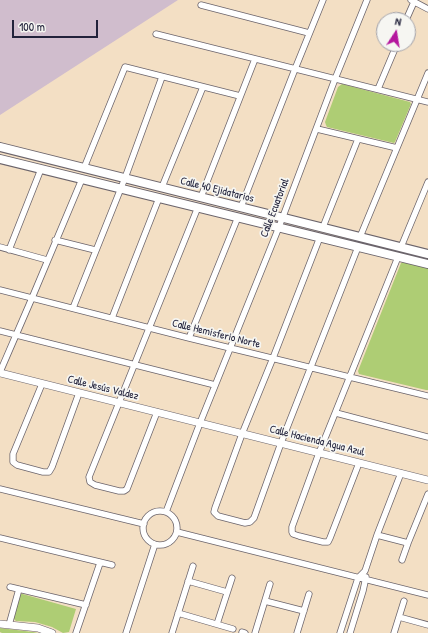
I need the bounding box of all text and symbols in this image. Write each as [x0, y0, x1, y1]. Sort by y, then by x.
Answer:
scale bar [14, 12, 100, 38]
north arrow [376, 12, 416, 52]
text: N [394, 14, 403, 29]
text: 100 m [19, 18, 45, 35]
street label: Calle 40 Ejidatarios [179, 174, 255, 206]
street label: Calle Ecuatorial [258, 177, 292, 239]
street label: Calle Hemisferio Norte [171, 317, 261, 351]
street label: Calle Jesús Valdez [66, 373, 140, 403]
street label: Calle Hacienda Agua Azul [268, 423, 366, 459]

